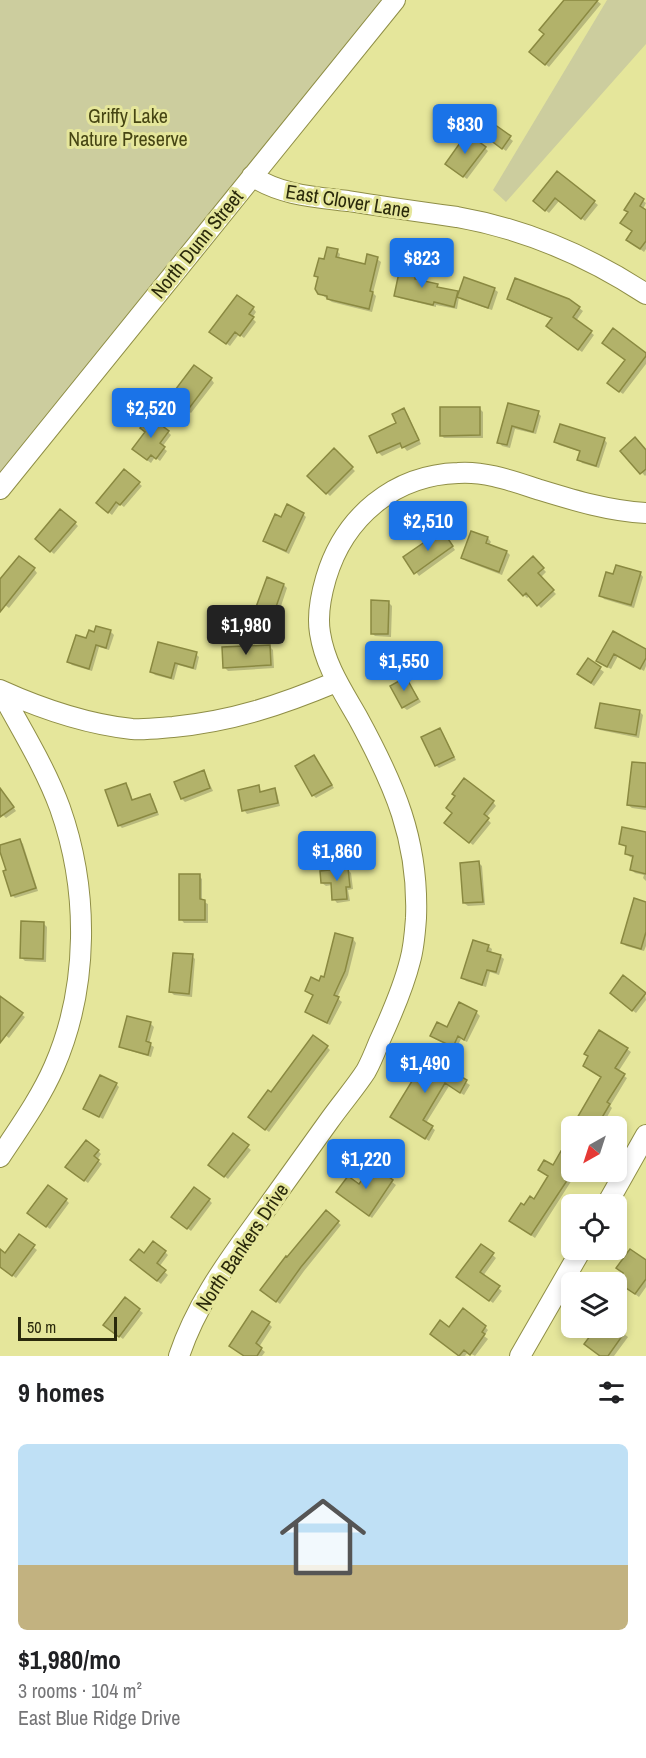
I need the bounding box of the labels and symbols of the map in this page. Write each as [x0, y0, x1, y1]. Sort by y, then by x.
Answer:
park label: Griffy Lake Nature Preserve [68, 102, 188, 152]
pin: $830 [429, 104, 501, 155]
street label: East Clover Lane [284, 177, 412, 224]
street label: North Dunn Street [145, 183, 249, 304]
pin: $823 [386, 238, 458, 289]
pin: $2,520 [102, 388, 200, 439]
pin: $2,510 [379, 501, 477, 552]
pin: $1,980 [197, 605, 295, 656]
pin: $1,550 [355, 641, 453, 692]
pin: $1,860 [288, 831, 386, 882]
pin: $1,490 [376, 1043, 474, 1094]
north arrow [561, 1116, 627, 1182]
pin: $1,220 [317, 1139, 415, 1190]
street label: North Bankers Drive [189, 1178, 294, 1316]
scale bar [18, 1314, 117, 1342]

